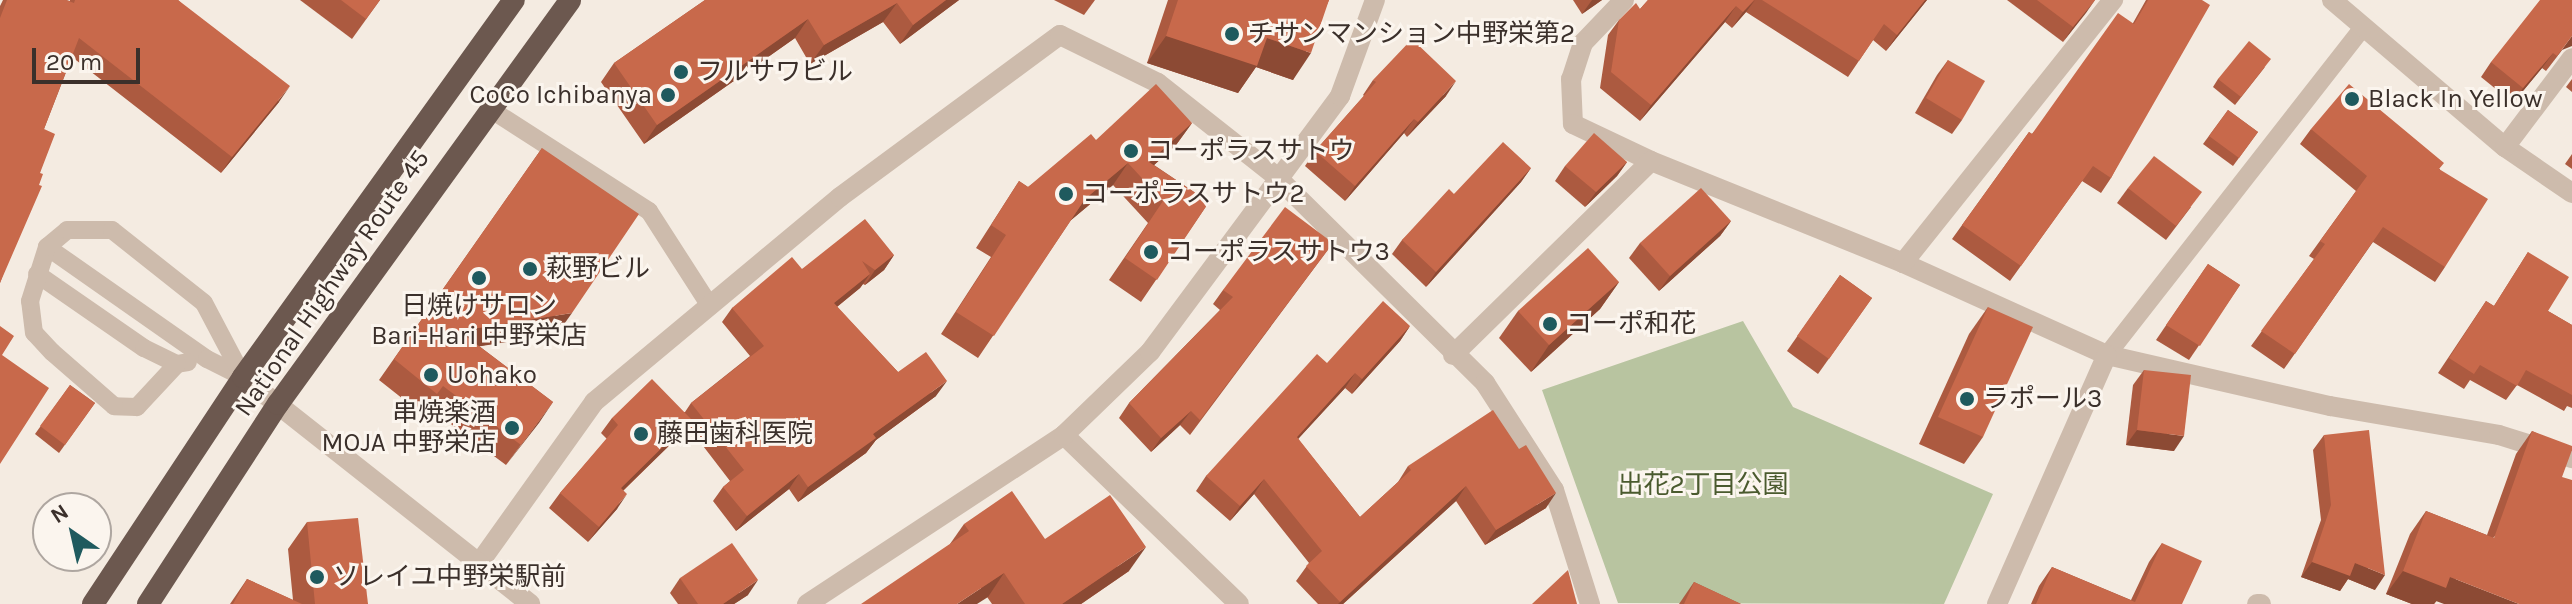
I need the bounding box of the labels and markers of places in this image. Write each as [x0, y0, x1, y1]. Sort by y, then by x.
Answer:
place label: チサンマンション中野栄第2 [1248, 18, 1575, 50]
marker: チサンマンション中野栄第2 [1223, 25, 1241, 43]
place label: フルサワビル [697, 56, 853, 88]
marker: フルサワビル [672, 63, 690, 81]
place label: CoCo Ichibanya [470, 79, 652, 111]
place label: Black In Yellow [2368, 83, 2543, 115]
marker: CoCo Ichibanya [659, 86, 677, 104]
marker: Black In Yellow [2343, 90, 2361, 108]
place label: コーポラスサトウ [1147, 135, 1355, 167]
marker: コーポラスサトウ [1122, 142, 1140, 160]
place label: コーポラスサトウ2 [1082, 178, 1305, 210]
marker: コーポラスサトウ2 [1057, 185, 1075, 203]
place label: コーポラスサトウ3 [1167, 236, 1390, 268]
marker: コーポラスサトウ3 [1142, 243, 1160, 261]
place label: 萩野ビル [546, 253, 650, 285]
marker: 萩野ビル [521, 260, 539, 278]
marker: 日焼けサロン Bari-Hari 中野栄店 [470, 269, 488, 287]
place label: 日焼けサロン Bari-Hari 中野栄店 [371, 290, 587, 352]
place label: コーポ和花 [1566, 308, 1696, 340]
marker: コーポ和花 [1541, 315, 1559, 333]
place label: Uohako [447, 359, 537, 391]
marker: Uohako [422, 366, 440, 384]
place label: ラポール3 [1983, 383, 2102, 415]
marker: ラポール3 [1958, 390, 1976, 408]
place label: 串焼楽酒 MOJA 中野栄店 [322, 397, 496, 458]
place label: 藤田歯科医院 [657, 418, 813, 450]
marker: 串焼楽酒 MOJA 中野栄店 [503, 419, 521, 437]
marker: 藤田歯科医院 [632, 425, 650, 443]
place label: ソレイユ中野栄駅前 [333, 561, 567, 593]
marker: ソレイユ中野栄駅前 [308, 568, 326, 586]

